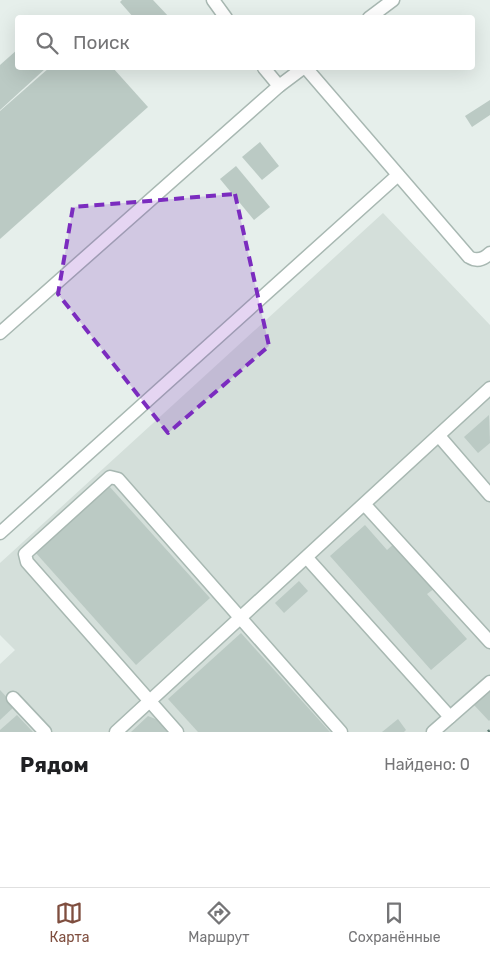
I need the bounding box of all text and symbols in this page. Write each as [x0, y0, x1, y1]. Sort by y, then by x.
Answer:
search box [15, 15, 475, 70]
icon: search [33, 29, 61, 57]
text: Поиск [73, 31, 130, 54]
text: Рядом [20, 752, 89, 777]
text: Найдено: 0 [384, 755, 470, 774]
tab: Карта [49, 899, 89, 946]
tab: Маршрут [188, 899, 249, 946]
tab: Сохранённые [348, 899, 441, 946]

